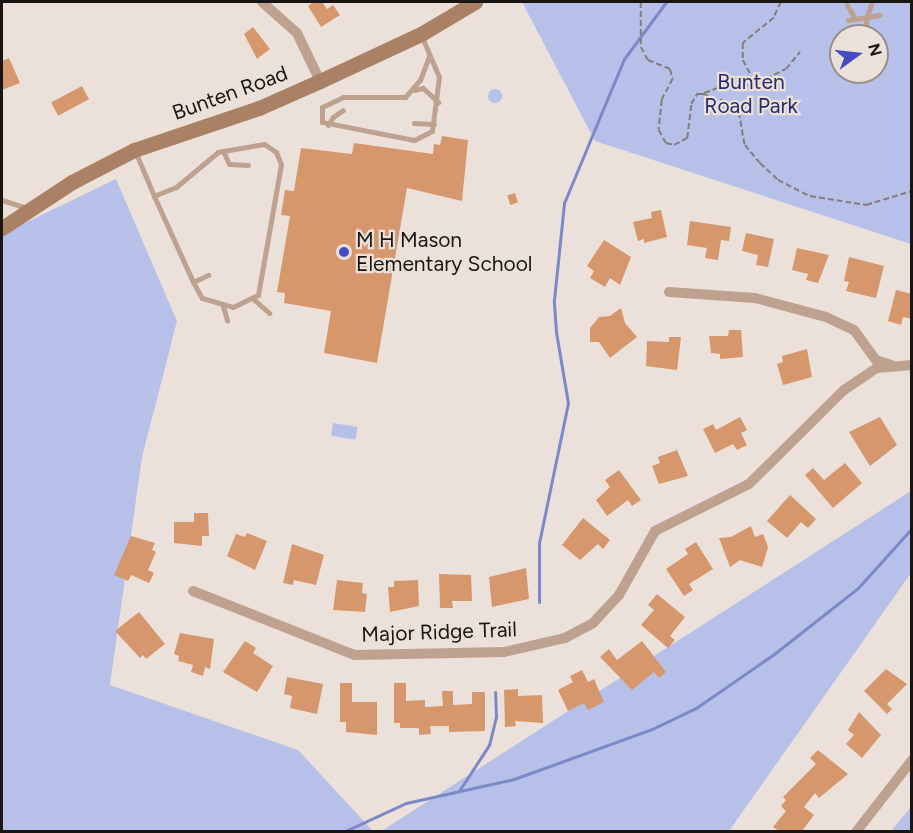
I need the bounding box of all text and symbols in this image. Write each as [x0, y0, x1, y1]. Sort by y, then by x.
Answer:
north arrow [829, 24, 889, 84]
text: N [864, 41, 886, 58]
street label: Bunten Road [169, 60, 291, 126]
park label: Bunten Road Park [704, 69, 798, 119]
place label: M H Mason Elementary School [356, 227, 532, 277]
marker: M H Mason Elementary School [337, 245, 351, 259]
street label: Major Ridge Trail [361, 617, 517, 647]

